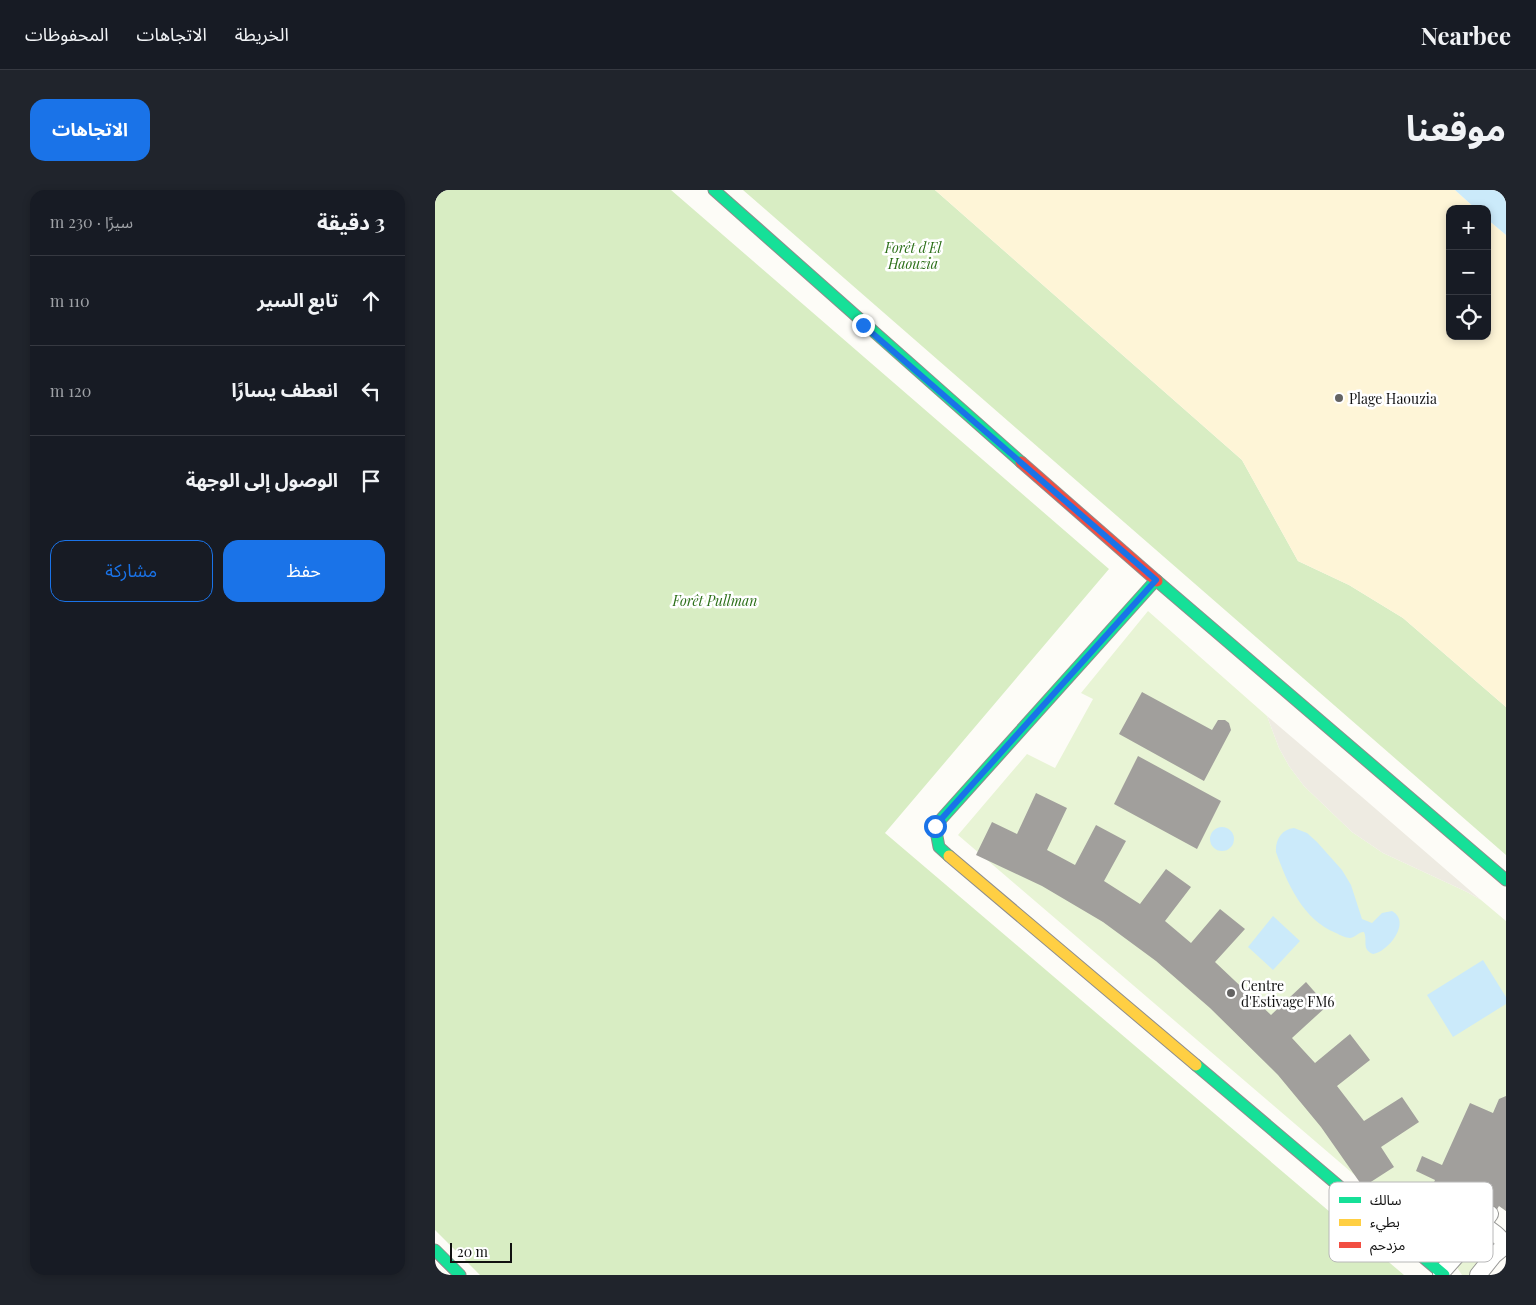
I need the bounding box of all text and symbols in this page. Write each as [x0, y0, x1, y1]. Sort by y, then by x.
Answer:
text: Nearbee [1421, 19, 1511, 51]
text: المحفوظات [25, 22, 109, 46]
text: الاتجاهات [137, 22, 207, 46]
text: الخريطة [235, 22, 289, 46]
button: الاتجاهات [30, 99, 150, 161]
text: موقعنا [1406, 103, 1506, 150]
map controls [1446, 205, 1491, 340]
button: + [1446, 205, 1491, 250]
text: 3 دقيقة [317, 207, 385, 235]
text: سيرًا · 230 m [50, 211, 133, 232]
park label: Forêt d'El Haouzia [884, 238, 942, 273]
button: − [1446, 250, 1491, 295]
text: تابع السير [257, 286, 338, 312]
icon: ahead [357, 287, 385, 315]
text: 110 m [50, 290, 90, 311]
button: locate [1446, 295, 1491, 340]
route end [852, 314, 875, 337]
text: انعطف يسارًا [232, 376, 338, 402]
icon: left [357, 377, 385, 405]
text: 120 m [50, 380, 91, 401]
place label: Plage Haouzia [1349, 389, 1437, 408]
marker: Plage Haouzia [1333, 392, 1345, 404]
text: الوصول إلى الوجهة [186, 466, 338, 492]
icon: arrive [357, 467, 385, 495]
button: مشاركة [50, 540, 213, 602]
button: حفظ [223, 540, 385, 602]
park label: Forêt Pullman [672, 591, 757, 610]
route start [924, 815, 947, 838]
place label: Centre d'Estivage FM6 [1241, 976, 1335, 1011]
marker: Centre d'Estivage FM6 [1225, 987, 1237, 999]
legend [1329, 1182, 1493, 1262]
text: سالك [1370, 1190, 1402, 1209]
text: بطيء [1370, 1212, 1400, 1233]
text: مزدحم [1370, 1235, 1405, 1256]
scale bar [450, 1240, 513, 1263]
text: 20 m [457, 1242, 488, 1261]

